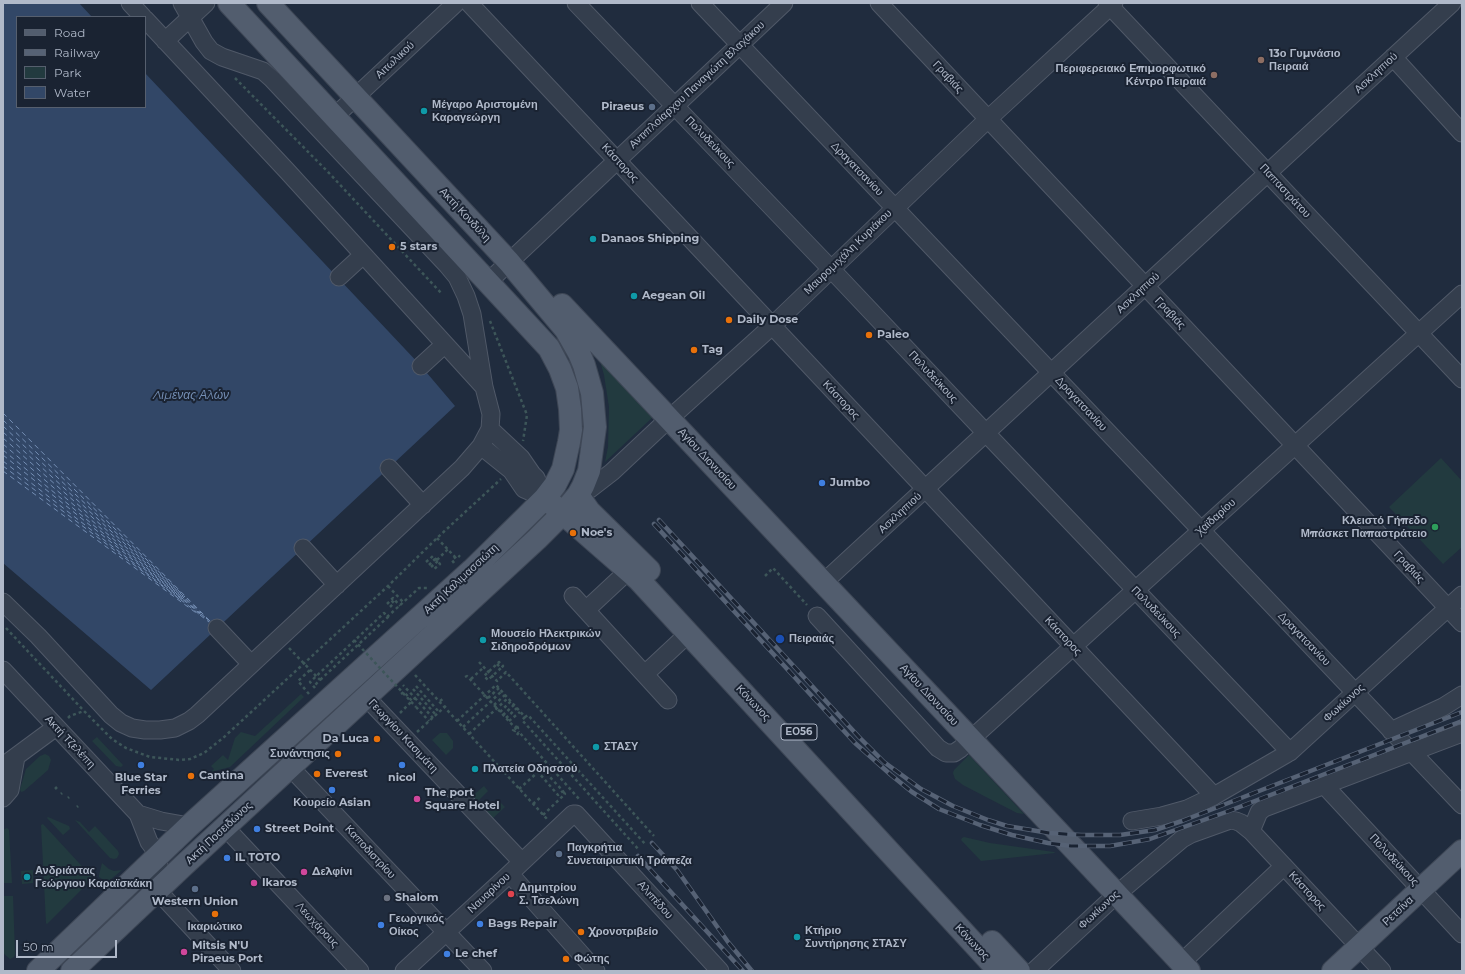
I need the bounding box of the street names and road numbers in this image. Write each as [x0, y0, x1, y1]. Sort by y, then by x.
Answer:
street label: Αντιπλοίαρχου Παναγιώτη Βλαχάκου [626, 19, 768, 151]
street label: Αιτωλικού [373, 39, 417, 81]
street label: Ασκληπιού [1352, 50, 1400, 96]
street label: Γραβιάς [930, 58, 966, 96]
street label: Πολυδεύκους [682, 114, 738, 170]
street label: Δραγατσανίου [828, 139, 886, 199]
street label: Κάστορος [599, 141, 641, 185]
street label: Παπαστράτου [1257, 161, 1313, 221]
street label: Ακτή Κονδύλη [437, 185, 493, 245]
street label: Μαυρομιχάλη Κυριάκου [801, 207, 895, 297]
street label: Ασκληπιού [1114, 270, 1162, 316]
street label: Γραβιάς [1152, 294, 1188, 332]
street label: Πολυδεύκους [906, 348, 960, 406]
street label: Δραγατσανίου [1052, 374, 1110, 434]
street label: Κάστορος [820, 378, 862, 422]
street label: Αγίου Διονυσίου [675, 425, 739, 493]
street label: Ασκληπιού [876, 490, 924, 536]
street label: Χαϊδαρίου [1194, 496, 1238, 538]
street label: Ακτή Καλιμασσιώτη [421, 541, 501, 617]
street label: Γραβιάς [1391, 548, 1427, 586]
street label: Πολυδεύκους [1128, 584, 1184, 640]
street label: Δραγατσανίου [1275, 609, 1333, 669]
street label: Κάστορος [1042, 614, 1084, 658]
street label: Αγίου Διονυσίου [897, 661, 961, 729]
street label: Φωκίωνος [1321, 681, 1367, 725]
street label: Κόνωνος [733, 682, 773, 724]
street label: Γεωργίου Κασιμάτη [365, 696, 441, 776]
street label: Ακτή Τζελέπη [42, 713, 98, 771]
road number: ΕΟ56 [781, 724, 817, 740]
street label: Ακτή Ποσειδώνος [183, 799, 255, 867]
street label: Καποδιστρίου [342, 823, 398, 881]
street label: Πολυδεύκους [1367, 831, 1421, 889]
street label: Κάστορος [1286, 869, 1328, 913]
street label: Ναυαρίνου [465, 870, 513, 916]
street label: Αλιπέδου [634, 878, 676, 922]
street label: Φωκίωνος [1076, 888, 1122, 932]
street label: Ρετσίνα [1380, 893, 1416, 929]
street label: Λεωχάρους [293, 900, 341, 950]
street label: Κόνωνος [952, 921, 992, 963]

